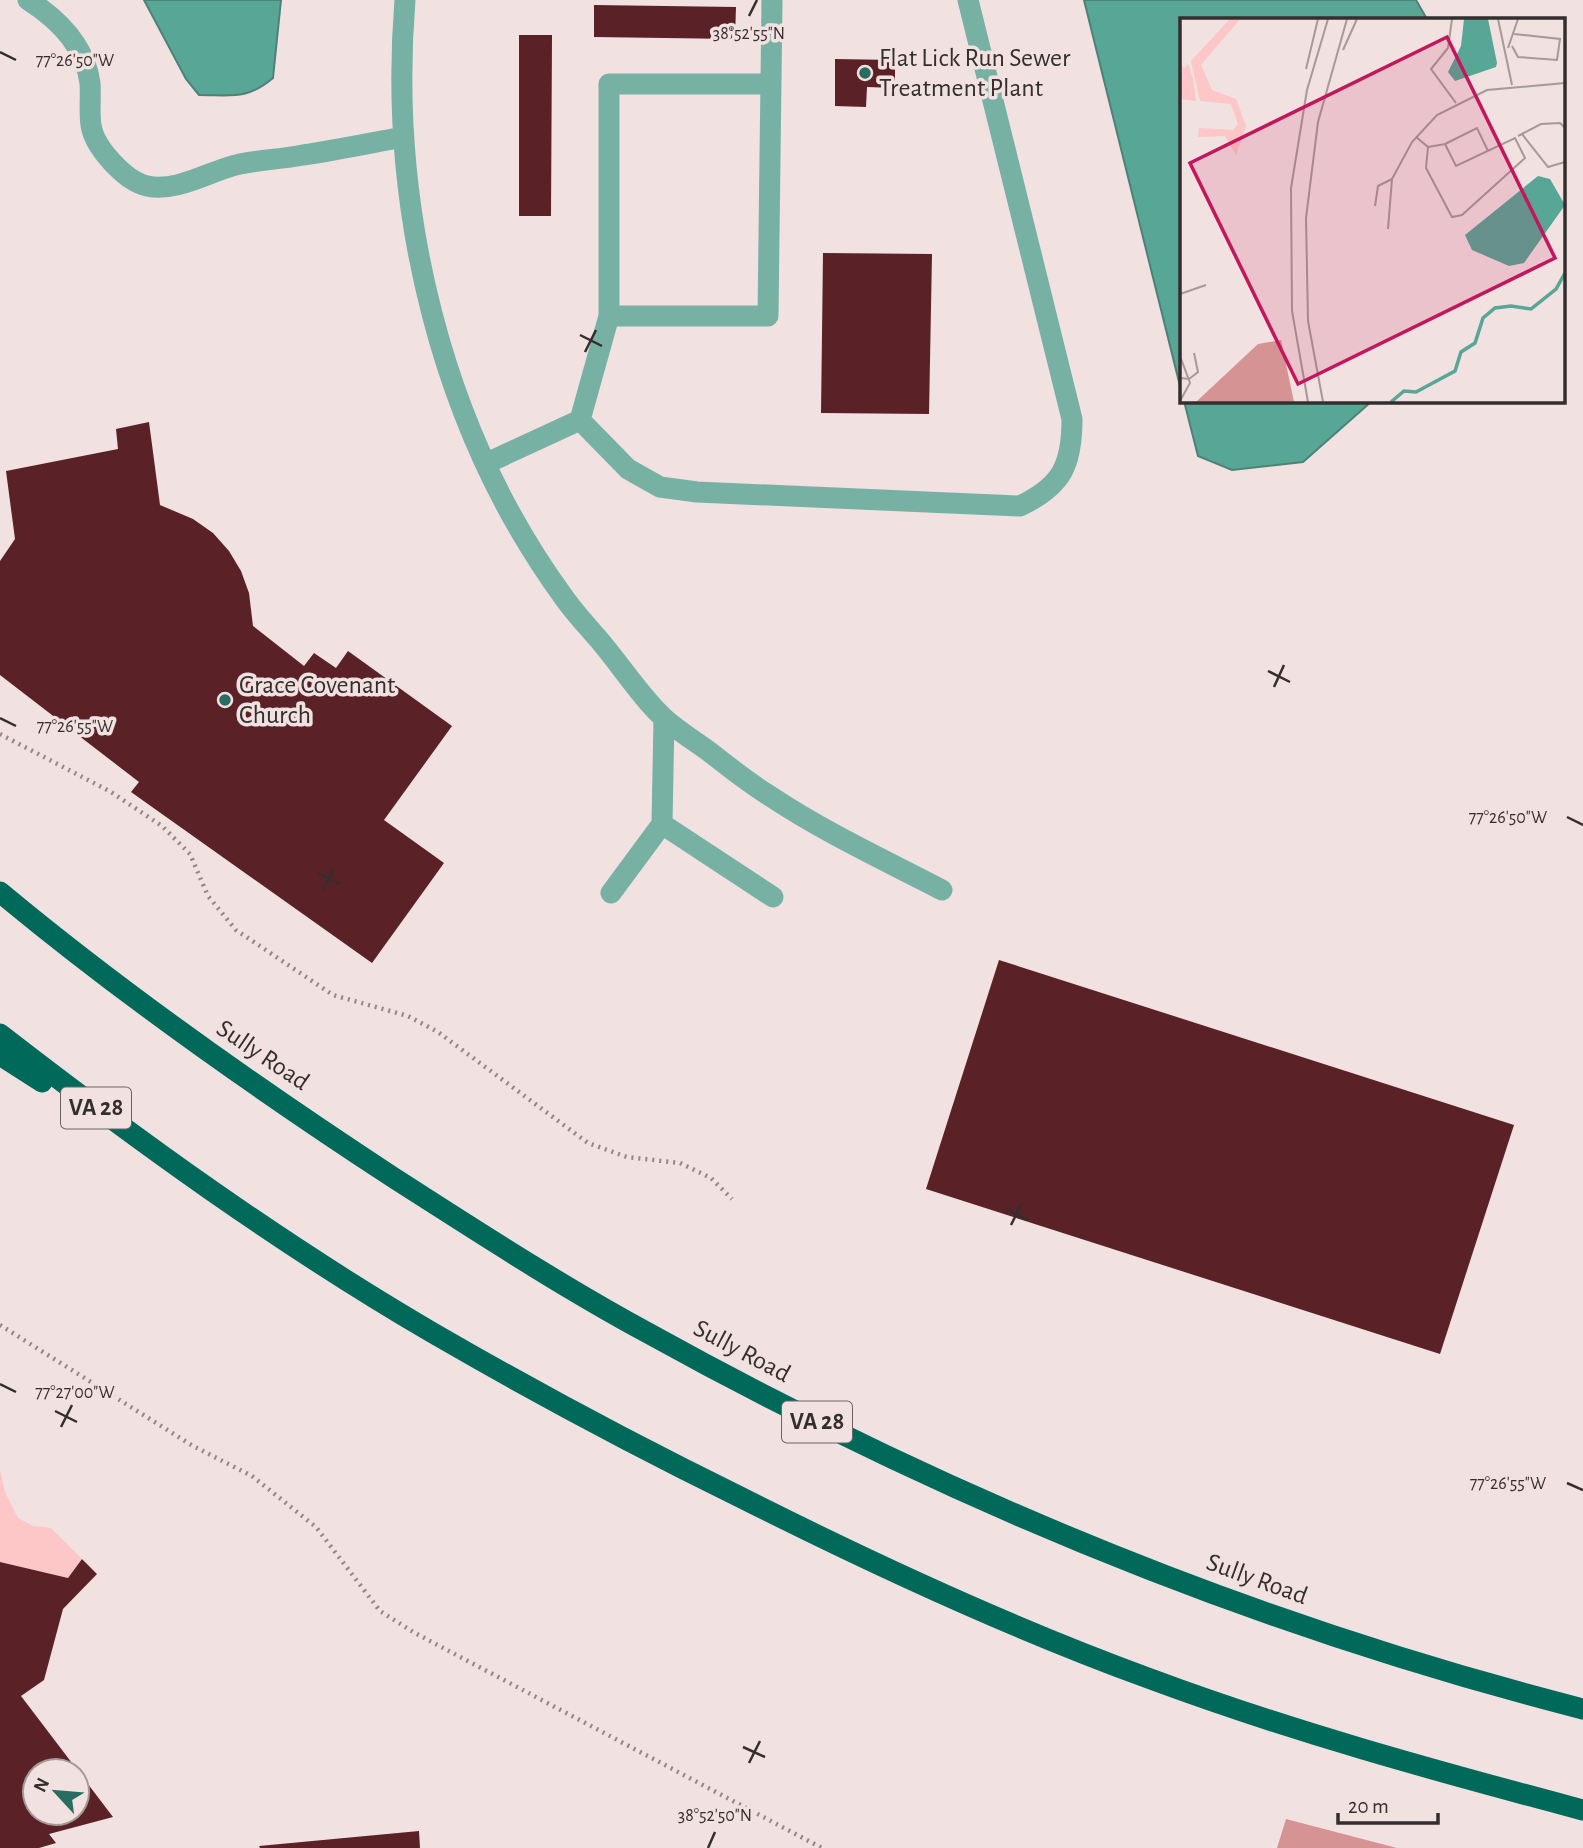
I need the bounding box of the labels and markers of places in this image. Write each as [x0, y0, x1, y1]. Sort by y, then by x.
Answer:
place label: Flat Lick Run Sewer Treatment Plant [879, 45, 1071, 101]
marker: Flat Lick Run Sewer Treatment Plant [857, 65, 873, 81]
place label: Grace Covenant Church [239, 672, 395, 728]
marker: Grace Covenant Church [217, 692, 233, 708]

